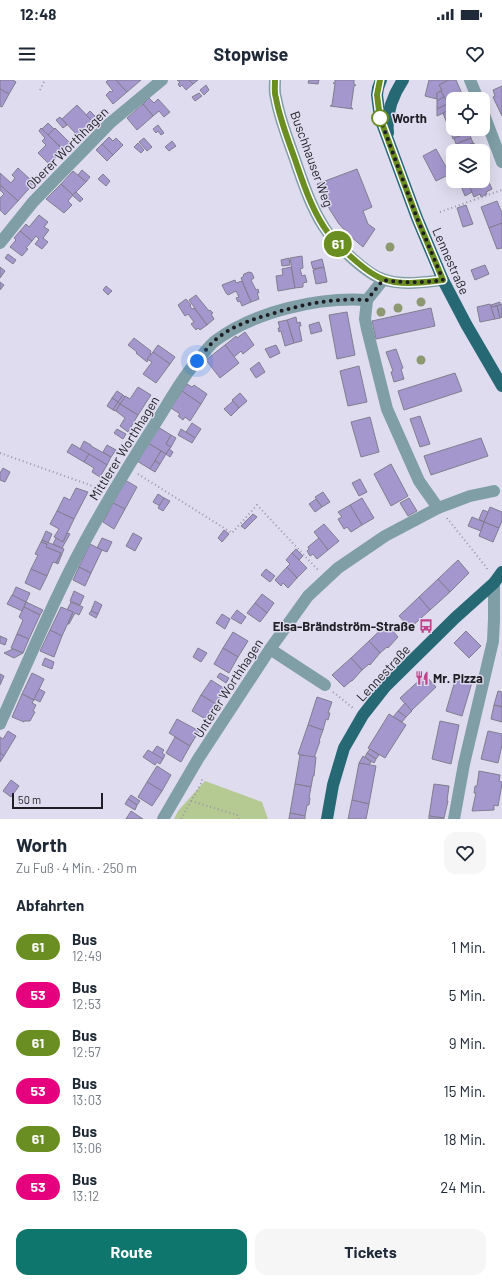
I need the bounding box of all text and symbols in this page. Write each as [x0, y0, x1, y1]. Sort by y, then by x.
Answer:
text: 12:48 [20, 5, 56, 23]
icon: menu [16, 43, 38, 65]
text: Stopwise [214, 43, 288, 65]
icon: heart [464, 43, 486, 65]
map controls [446, 92, 490, 188]
button: locate [446, 92, 490, 136]
street label: Oberer Worthhagen [22, 103, 112, 193]
street label: Buschhauser Weg [287, 109, 337, 209]
marker: Worth [371, 109, 389, 127]
place label: Worth [392, 110, 427, 126]
button: layers [446, 144, 490, 188]
street label: Lennestraße [429, 225, 473, 297]
line badge: 61 [320, 231, 356, 257]
text: 61 [332, 235, 344, 252]
your location [187, 351, 207, 371]
street label: Mittlerer Worthhagen [85, 393, 163, 503]
place label: Elsa-Brändström-Straße [273, 618, 415, 634]
bus stop icon: Elsa-Brändström-Straße [418, 618, 434, 634]
street label: Unterer Worthhagen [190, 635, 266, 741]
street label: Lennestraße [353, 641, 413, 705]
restaurant icon: Mr. Pizza [414, 670, 430, 686]
place label: Mr. Pizza [433, 670, 483, 686]
scale bar [12, 791, 103, 810]
text: 50 m [18, 793, 41, 806]
button: heart [444, 832, 486, 874]
text: Worth [16, 833, 67, 856]
text: Zu Fuß · 4 Min. · 250 m [16, 860, 137, 876]
text: Abfahrten [16, 896, 84, 914]
text: Bus [72, 930, 97, 948]
text: 61 [32, 938, 44, 955]
text: 1 Min. [451, 938, 486, 956]
text: 12:49 [72, 948, 102, 964]
text: Bus [72, 978, 97, 996]
text: 53 [30, 986, 46, 1003]
text: 5 Min. [449, 986, 486, 1004]
text: 12:53 [72, 996, 101, 1012]
text: Bus [72, 1026, 97, 1044]
text: 61 [32, 1034, 44, 1051]
text: 9 Min. [449, 1034, 486, 1052]
text: 12:57 [72, 1044, 101, 1060]
text: Bus [72, 1074, 97, 1092]
text: 53 [30, 1082, 46, 1099]
text: 15 Min. [444, 1082, 486, 1100]
text: 13:03 [72, 1092, 102, 1108]
text: Bus [72, 1122, 97, 1140]
text: 61 [32, 1130, 44, 1147]
text: 18 Min. [443, 1130, 486, 1148]
text: 13:06 [72, 1140, 102, 1156]
text: Bus [72, 1170, 97, 1188]
text: 53 [30, 1178, 46, 1195]
text: 24 Min. [440, 1178, 486, 1196]
text: 13:12 [72, 1188, 99, 1204]
button: Route [16, 1229, 247, 1275]
button: Tickets [255, 1229, 486, 1275]

